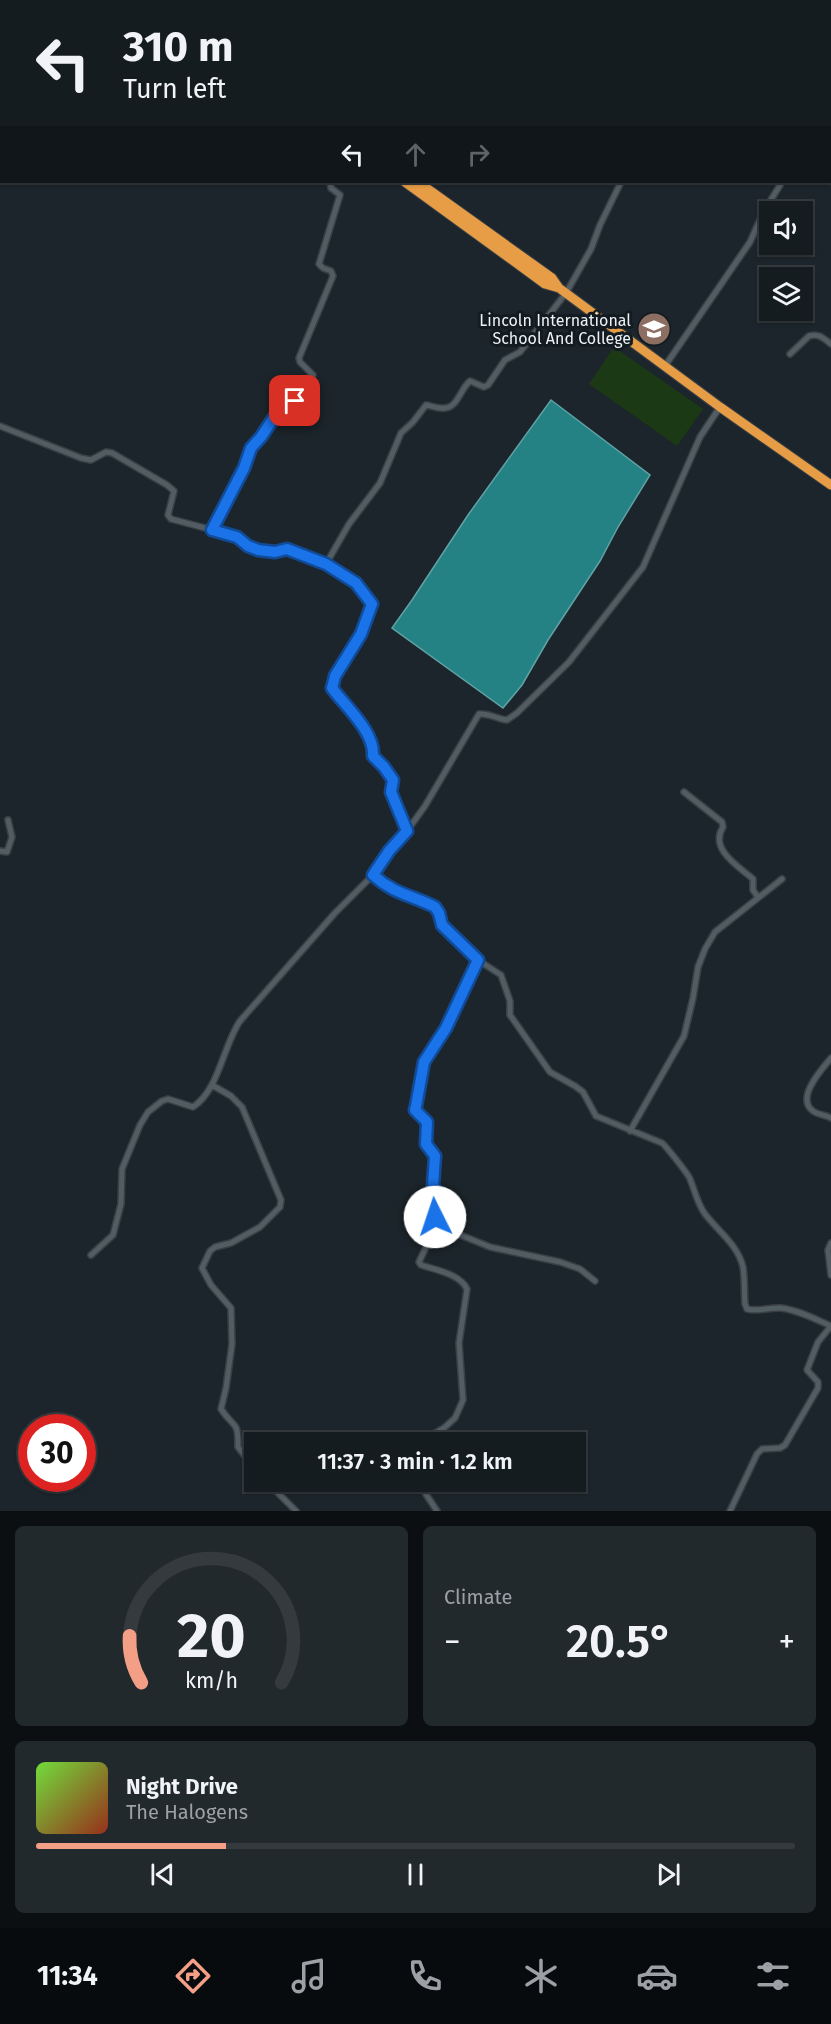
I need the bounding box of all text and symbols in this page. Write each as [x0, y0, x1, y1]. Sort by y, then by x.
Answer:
text: 310 m [123, 22, 233, 72]
icon: left [24, 24, 102, 102]
text: Turn left [123, 73, 226, 105]
icon: left [336, 138, 369, 171]
icon: ahead [399, 138, 432, 171]
icon: right [462, 138, 495, 171]
map controls [759, 201, 813, 321]
button: sound [759, 201, 813, 255]
button: layers [759, 267, 813, 321]
place label: Lincoln International School And College [479, 311, 631, 348]
school or university icon: Lincoln International School And College [636, 311, 672, 347]
pin [269, 375, 320, 426]
icon: arrive [278, 384, 311, 417]
position arrow [403, 1185, 467, 1249]
speed limit sign: 30 [18, 1414, 96, 1492]
text: 11:37 · 3 min · 1.2 km [317, 1448, 513, 1475]
text: Climate [444, 1585, 512, 1609]
text: 20 [177, 1599, 246, 1674]
text: 20.5° [566, 1615, 673, 1669]
text: − [444, 1622, 461, 1662]
text: + [779, 1622, 795, 1662]
text: km/h [185, 1668, 238, 1694]
text: Night Drive [126, 1773, 238, 1800]
text: The Halogens [126, 1800, 248, 1824]
icon: previous [146, 1858, 179, 1891]
icon: pause [399, 1858, 432, 1891]
icon: next [652, 1858, 685, 1891]
icon: directions [172, 1955, 214, 1997]
icon: music [288, 1955, 330, 1997]
icon: phone [404, 1955, 446, 1997]
icon: climate [520, 1955, 562, 1997]
icon: car [636, 1955, 678, 1997]
icon: filters [752, 1955, 794, 1997]
text: 11:34 [37, 1960, 98, 1992]

